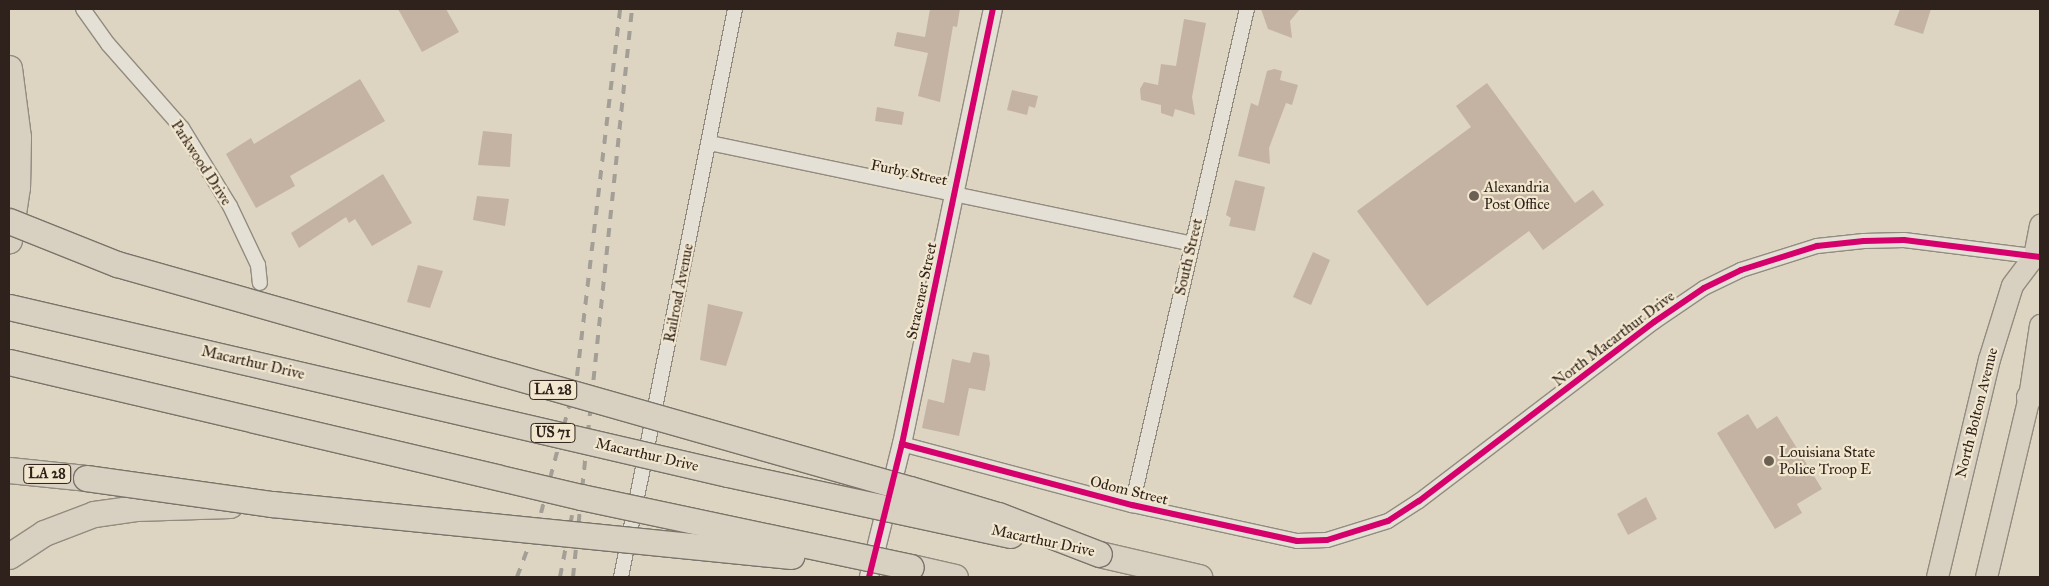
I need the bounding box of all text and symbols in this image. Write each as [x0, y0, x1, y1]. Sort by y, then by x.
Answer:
street label: Parkwood Drive [167, 117, 235, 209]
street label: Furby Street [869, 156, 949, 190]
place label: Alexandria Post Office [1484, 178, 1550, 213]
marker: Alexandria Post Office [1468, 190, 1480, 202]
street label: South Street [1171, 217, 1207, 297]
street label: Stracener Street [903, 241, 941, 341]
street label: Railroad Avenue [661, 242, 697, 344]
street label: North Macarthur Drive [1550, 287, 1678, 391]
street label: Macarthur Drive [200, 342, 306, 384]
street label: North Bolton Avenue [1952, 346, 2002, 480]
road number: LA 28 [528, 378, 578, 402]
road number: US 71 [529, 422, 577, 444]
street label: Macarthur Drive [594, 434, 700, 476]
place label: Louisiana State Police Troop E [1779, 443, 1875, 478]
marker: Louisiana State Police Troop E [1763, 455, 1775, 467]
road number: LA 28 [22, 462, 72, 486]
street label: Odom Street [1088, 473, 1170, 509]
street label: Macarthur Drive [990, 521, 1096, 561]

